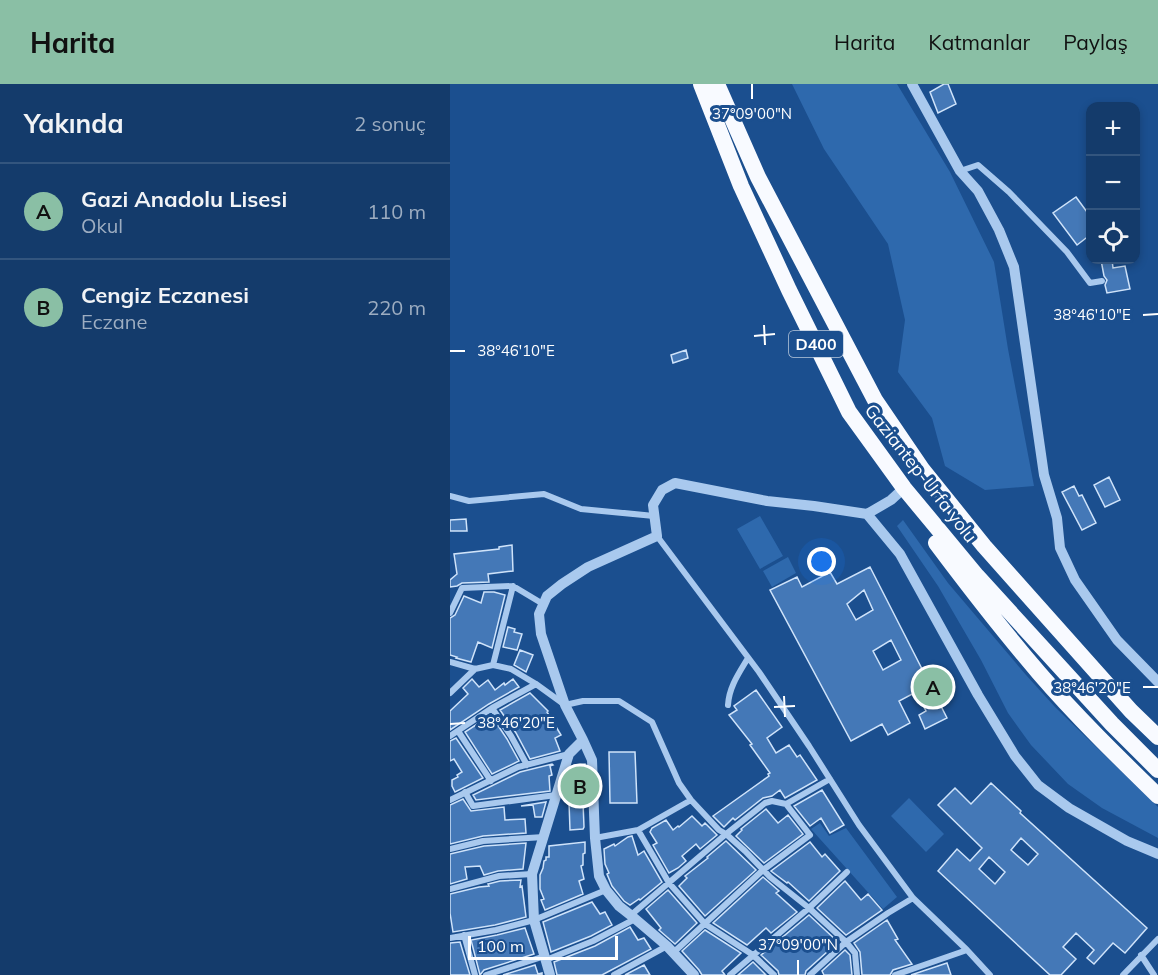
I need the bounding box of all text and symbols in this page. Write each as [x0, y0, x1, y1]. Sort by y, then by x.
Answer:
text: Harita [30, 25, 115, 60]
text: Harita [834, 29, 895, 55]
text: Katmanlar [928, 29, 1030, 55]
text: Paylaş [1063, 29, 1128, 55]
map controls [1086, 102, 1140, 264]
button: + [1086, 102, 1140, 156]
text: 37°09'00"N [712, 104, 792, 123]
text: Yakında [24, 107, 124, 140]
text: 2 sonuç [354, 111, 426, 136]
button: − [1086, 156, 1140, 210]
text: Gazi Anadolu Lisesi [81, 185, 287, 213]
text: A [36, 199, 51, 224]
text: 110 m [367, 199, 426, 224]
button: locate [1086, 210, 1140, 264]
text: Okul [81, 213, 123, 238]
text: Cengiz Eczanesi [81, 281, 249, 309]
text: B [37, 295, 50, 320]
text: 220 m [367, 295, 426, 320]
text: 38°46'10"E [1053, 305, 1131, 324]
text: Eczane [81, 309, 147, 334]
road number: D400 [789, 331, 843, 357]
text: 38°46'10"E [477, 341, 555, 360]
street label: Gaziantep-Urfa yolu [860, 399, 982, 547]
your location [807, 547, 836, 576]
pin: A [914, 664, 952, 710]
text: 38°46'20"E [1053, 678, 1131, 697]
text: 38°46'20"E [477, 713, 555, 732]
pin: B [560, 764, 600, 808]
scale bar [468, 933, 618, 960]
text: 37°09'00"N [758, 935, 838, 954]
text: 100 m [477, 936, 524, 956]

